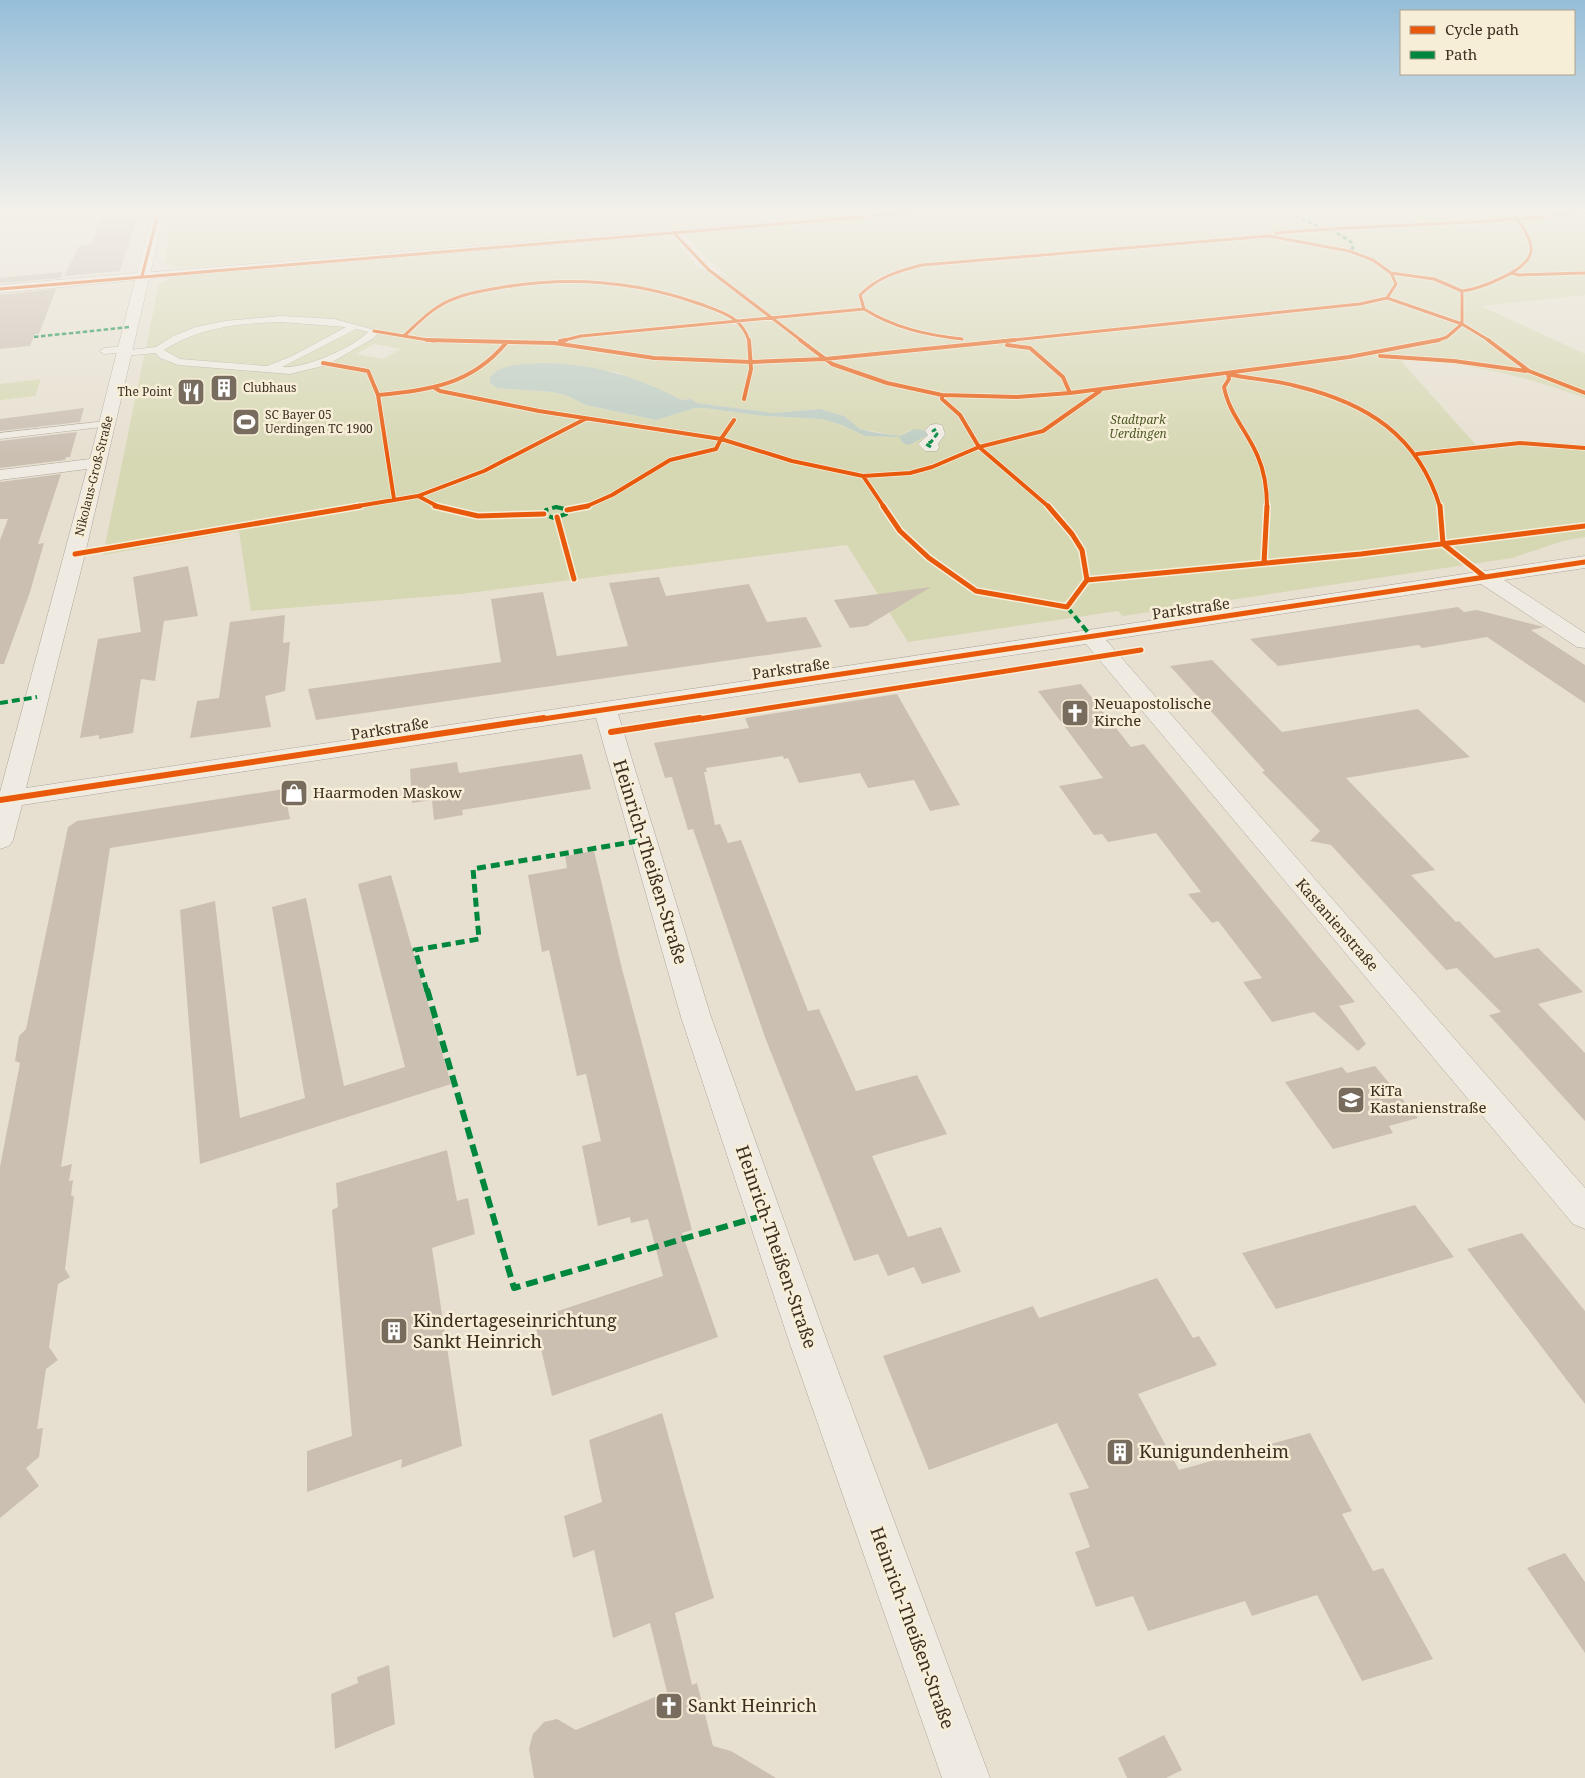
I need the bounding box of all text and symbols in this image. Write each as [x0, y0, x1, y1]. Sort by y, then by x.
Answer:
legend [1400, 10, 1575, 75]
text: Cycle path [1445, 19, 1520, 39]
text: Path [1445, 44, 1478, 64]
building icon: Clubhaus [209, 373, 239, 403]
restaurant icon: The Point [176, 377, 206, 407]
place label: Clubhaus [243, 379, 297, 396]
place label: The Point [118, 383, 172, 400]
place label: SC Bayer 05 Uerdingen TC 1900 [265, 406, 373, 437]
sports icon: SC Bayer 05 Uerdingen TC 1900 [231, 407, 261, 437]
park label: Stadtpark Uerdingen [1109, 411, 1167, 442]
street label: Nikolaus-Groß-Straße [70, 414, 117, 538]
street label: Parkstraße [1151, 593, 1231, 623]
street label: Parkstraße [751, 653, 831, 683]
place label: Neuapostolische Kirche [1094, 693, 1211, 730]
church icon: Neuapostolische Kirche [1060, 698, 1090, 728]
street label: Parkstraße [350, 712, 430, 744]
street label: Heinrich-Theißen-Straße [608, 756, 694, 967]
shop icon: Haarmoden Maskow [279, 778, 309, 808]
place label: Haarmoden Maskow [313, 782, 462, 802]
street label: Kastanienstraße [1292, 874, 1384, 975]
place label: KiTa Kastanienstraße [1370, 1080, 1487, 1117]
school or university icon: KiTa Kastanienstraße [1336, 1085, 1366, 1115]
street label: Heinrich-Theißen-Straße [731, 1142, 823, 1351]
place label: Kindertageseinrichtung Sankt Heinrich [413, 1308, 617, 1353]
building icon: Kindertageseinrichtung Sankt Heinrich [379, 1316, 409, 1346]
building icon: Kunigundenheim [1105, 1437, 1135, 1467]
place label: Kunigundenheim [1139, 1439, 1289, 1463]
street label: Heinrich-Theißen-Straße [865, 1523, 961, 1732]
church icon: Sankt Heinrich [654, 1691, 684, 1721]
place label: Sankt Heinrich [688, 1693, 817, 1717]

